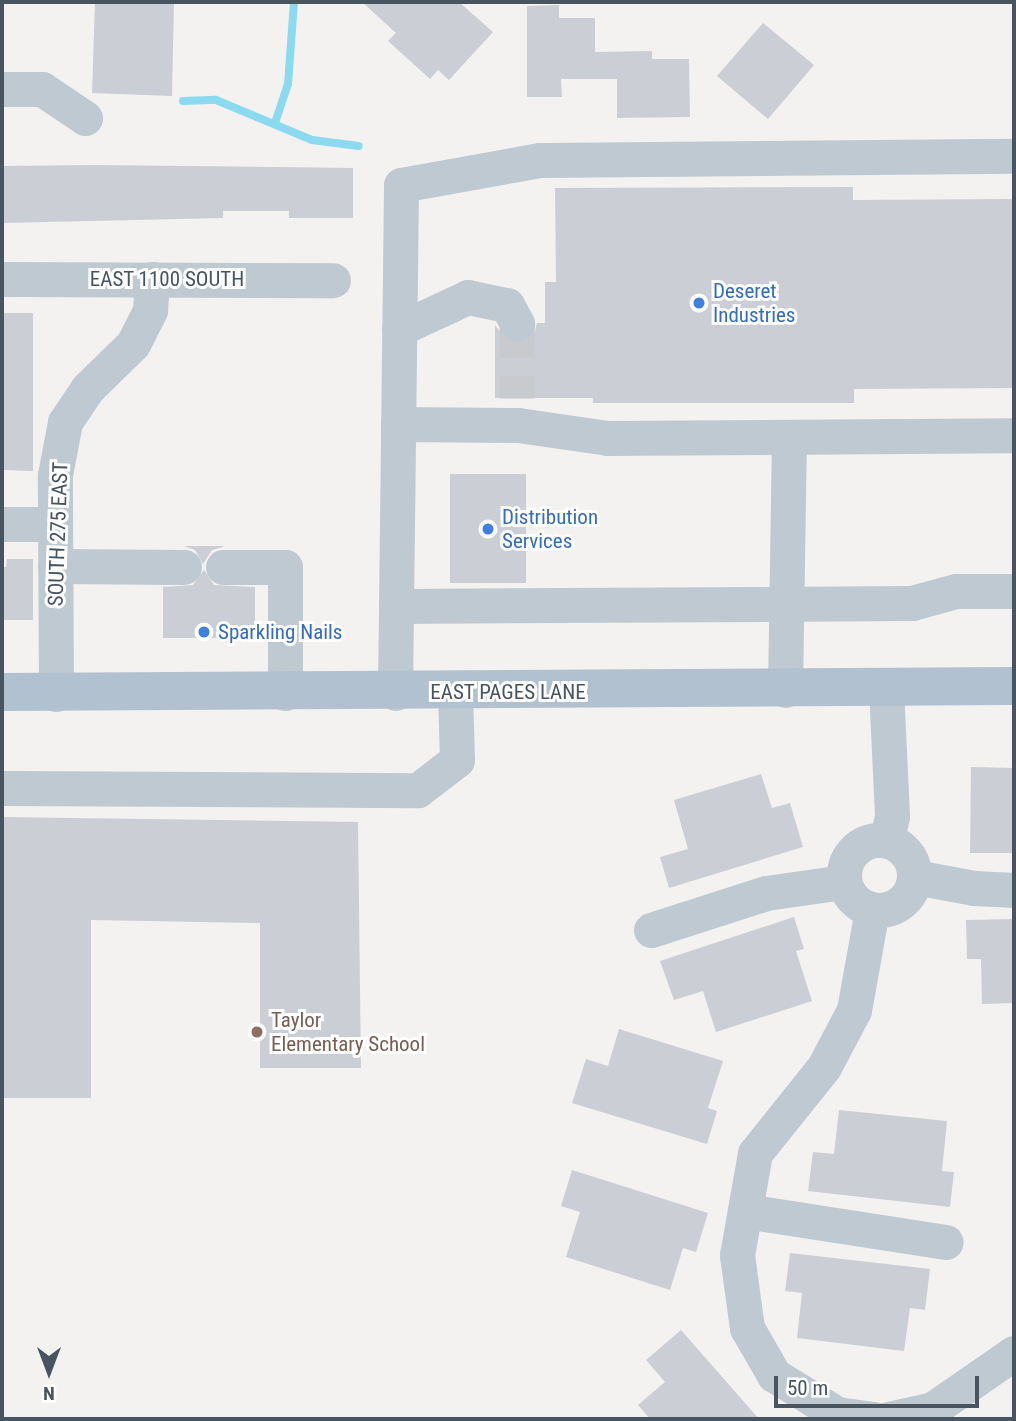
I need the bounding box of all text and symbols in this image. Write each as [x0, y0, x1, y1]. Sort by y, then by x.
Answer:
street label: EAST 1100 SOUTH [90, 266, 244, 292]
place label: Deseret Industries [713, 278, 795, 328]
marker: Deseret Industries [691, 295, 707, 311]
street label: SOUTH 275 EAST [43, 461, 73, 607]
place label: Distribution Services [502, 504, 598, 554]
marker: Distribution Services [480, 521, 496, 537]
place label: Sparkling Nails [218, 619, 342, 645]
marker: Sparkling Nails [196, 624, 212, 640]
street label: EAST PAGES LANE [430, 679, 586, 705]
place label: Taylor Elementary School [271, 1007, 425, 1057]
marker: Taylor Elementary School [249, 1024, 265, 1040]
north arrow [14, 1337, 84, 1407]
scale bar [778, 1362, 983, 1406]
text: 50 m [787, 1376, 828, 1400]
text: N [43, 1382, 55, 1405]

